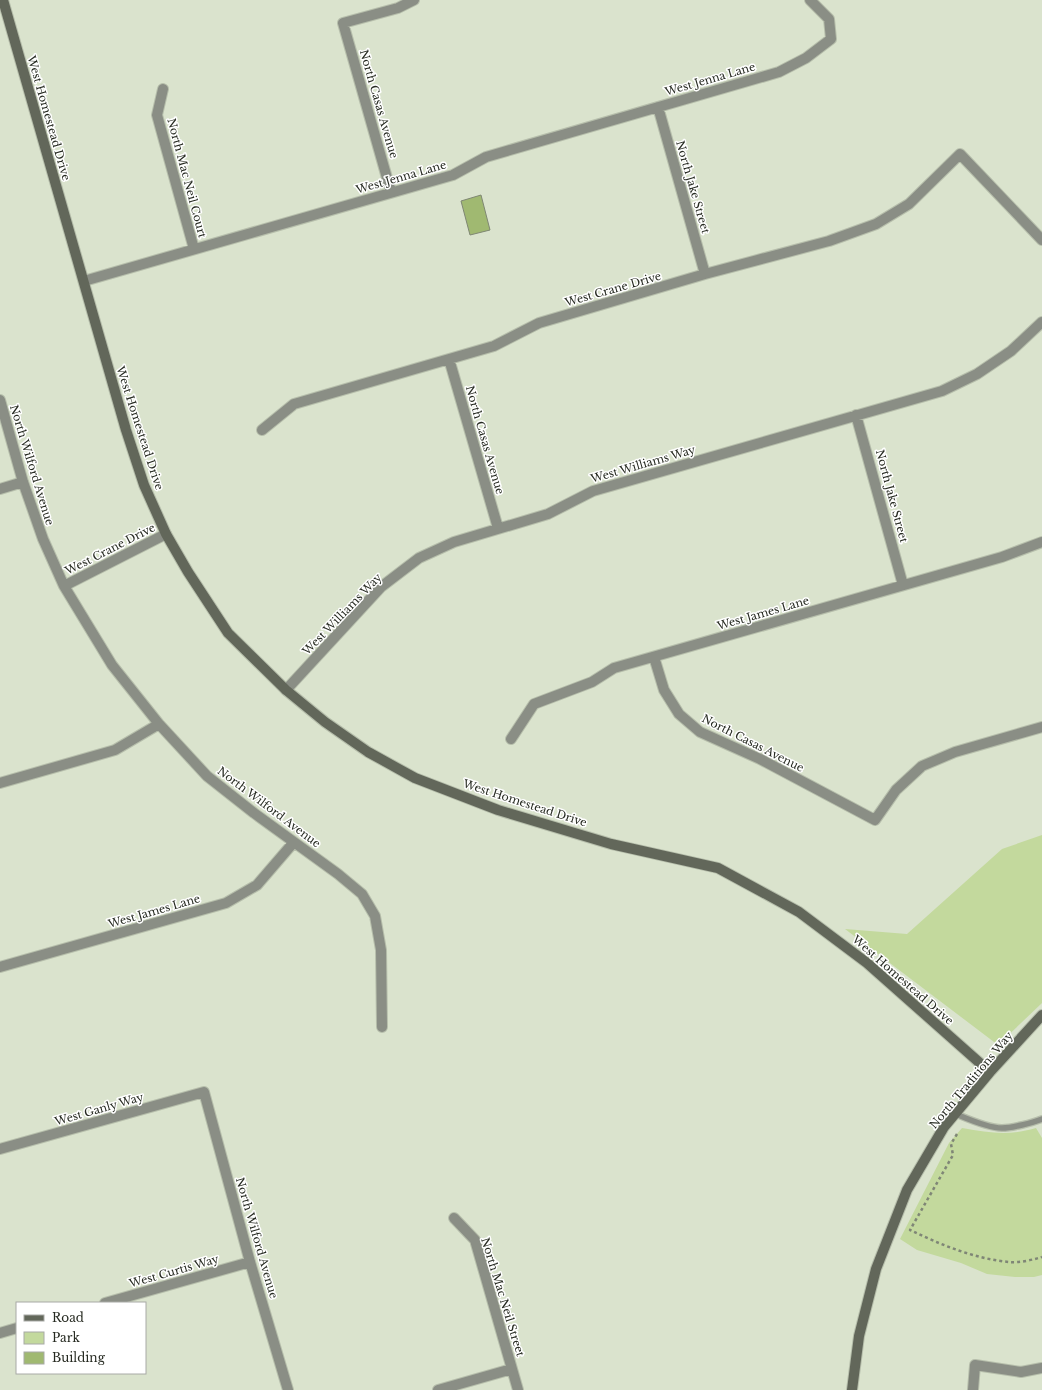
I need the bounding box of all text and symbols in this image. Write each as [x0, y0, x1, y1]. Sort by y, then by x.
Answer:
street label: North Casas Avenue [357, 48, 401, 160]
street label: West Homestead Drive [24, 53, 74, 182]
street label: West Jenna Lane [662, 59, 757, 99]
street label: North Mac Neil Court [164, 117, 210, 240]
street label: North Jake Street [673, 139, 713, 236]
street label: West Jenna Lane [353, 157, 448, 197]
street label: West Crane Drive [562, 269, 663, 310]
street label: West Homestead Drive [113, 363, 167, 492]
street label: North Casas Avenue [463, 384, 507, 496]
street label: North Wilford Avenue [7, 403, 57, 527]
street label: West Williams Way [588, 442, 697, 486]
street label: North Jake Street [873, 448, 911, 545]
street label: West Crane Drive [62, 520, 157, 578]
street label: West Williams Way [299, 570, 385, 659]
street label: West James Lane [714, 593, 811, 633]
street label: North Casas Avenue [700, 711, 806, 775]
street label: North Wilford Avenue [215, 764, 323, 850]
street label: West Homestead Drive [460, 776, 589, 830]
street label: West James Lane [105, 891, 202, 931]
street label: West Homestead Drive [849, 932, 956, 1028]
street label: North Traditions Way [926, 1029, 1016, 1131]
street label: West Ganly Way [52, 1090, 145, 1129]
street label: North Wilford Avenue [233, 1176, 281, 1300]
street label: North Mac Neil Street [478, 1236, 528, 1359]
street label: West Curtis Way [127, 1252, 220, 1291]
legend [16, 1302, 146, 1374]
text: Road [52, 1310, 84, 1325]
text: Park [52, 1330, 80, 1345]
text: Building [52, 1350, 106, 1365]

